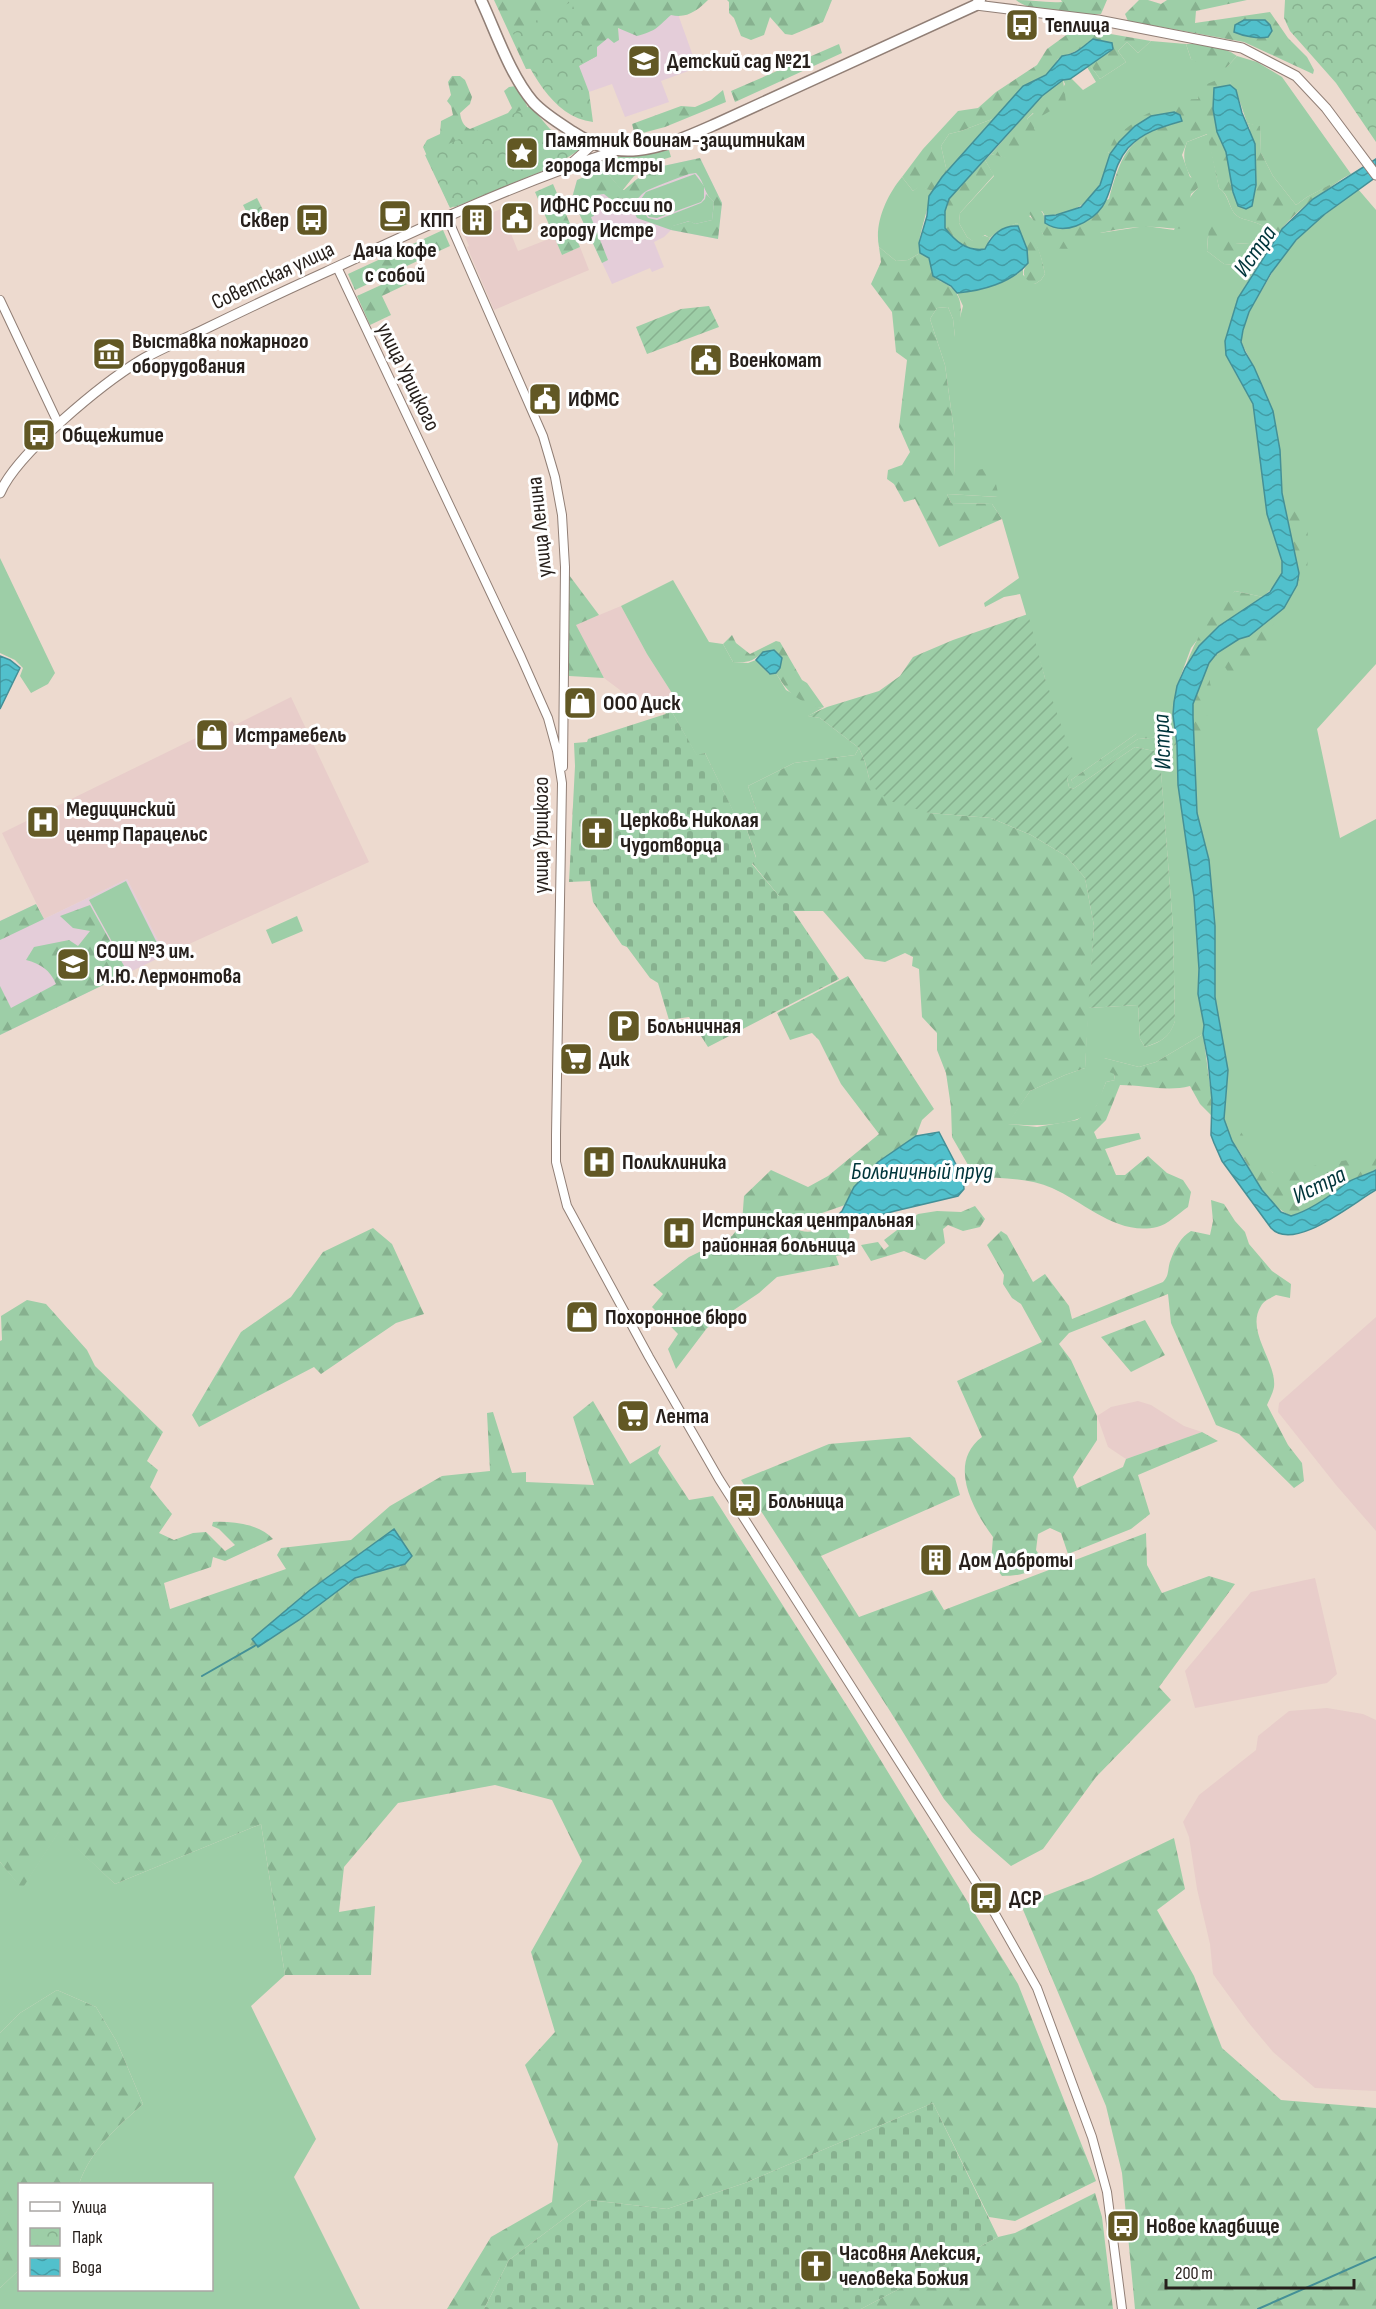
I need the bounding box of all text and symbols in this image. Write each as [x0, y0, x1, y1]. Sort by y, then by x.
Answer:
bus stop icon: Теплица [1004, 7, 1040, 43]
place label: Теплица [1045, 12, 1110, 39]
school or university icon: Детский сад №21 [626, 43, 662, 79]
place label: Детский сад №21 [667, 48, 811, 75]
place label: Памятник воинам-защитникам города Истры [545, 127, 805, 179]
place icon: Памятник воинам-защитникам города Истры [504, 135, 540, 171]
place label: ИФНС России по городу Истре [540, 192, 673, 244]
cafe icon: Дача кофе с собой [377, 198, 413, 234]
public building icon: ИФНС России по городу Истре [499, 200, 535, 236]
bus stop icon: Сквер [294, 202, 330, 238]
building icon: КПП [459, 202, 495, 238]
place label: Сквер [240, 207, 289, 234]
place label: КПП [420, 207, 454, 234]
water label: Истра [1227, 220, 1283, 282]
street label: Советская улица [207, 236, 339, 316]
place label: Дача кофе с собой [353, 237, 437, 289]
street label: улица Урицкого [370, 319, 446, 435]
place label: Выставка пожарного оборудования [132, 328, 309, 380]
museum icon: Выставка пожарного оборудования [91, 336, 127, 372]
public building icon: Военкомат [688, 342, 724, 378]
place label: Военкомат [729, 347, 822, 374]
public building icon: ИФМС [527, 381, 563, 417]
place label: ИФМС [568, 386, 620, 413]
bus stop icon: Общежитие [21, 417, 57, 453]
place label: Общежитие [62, 422, 164, 449]
street label: улица Ленина [521, 475, 559, 579]
shop icon: ООО Диск [562, 685, 598, 721]
place label: ООО Диск [603, 690, 681, 717]
water label: Истра [1147, 713, 1177, 770]
shop icon: Истрамебель [194, 717, 230, 753]
place label: Истрамебель [235, 722, 346, 749]
street label: улица Урицкого [528, 777, 555, 893]
place label: Медицинский центр Парацельс [66, 796, 208, 848]
hospital icon: Медицинский центр Парацельс [25, 804, 61, 840]
place label: Церковь Николая Чудотворца [620, 807, 759, 859]
church icon: Церковь Николая Чудотворца [579, 815, 615, 851]
place label: СОШ №3 им. М.Ю. Лермонтова [96, 938, 241, 990]
school or university icon: СОШ №3 им. М.Ю. Лермонтова [55, 946, 91, 982]
parking icon: Больничная [606, 1008, 642, 1044]
place label: Больничная [647, 1013, 741, 1040]
supermarket icon: Дик [558, 1041, 594, 1077]
place label: Дик [599, 1046, 630, 1073]
hospital icon: Поликлиника [581, 1144, 617, 1180]
place label: Поликлиника [622, 1149, 726, 1176]
water label: Больничный пруд [851, 1157, 993, 1186]
water label: Истра [1288, 1160, 1351, 1210]
place label: Истринская центральная районная больница [702, 1207, 914, 1259]
hospital icon: Истринская центральная районная больница [661, 1215, 697, 1251]
shop icon: Похоронное бюро [564, 1299, 600, 1335]
place label: Похоронное бюро [605, 1304, 747, 1331]
supermarket icon: Лента [615, 1398, 651, 1434]
place label: Лента [655, 1403, 709, 1430]
bus stop icon: Больница [727, 1483, 763, 1519]
place label: Больница [768, 1488, 844, 1515]
building icon: Дом Доброты [918, 1542, 954, 1578]
place label: Дом Доброты [959, 1547, 1073, 1574]
bus stop icon: ДСР [968, 1880, 1004, 1916]
place label: ДСР [1009, 1885, 1042, 1912]
legend [18, 2183, 213, 2291]
text: Улица [72, 2197, 107, 2218]
bus stop icon: Новое кладбище [1105, 2208, 1141, 2244]
place label: Новое кладбище [1146, 2213, 1280, 2240]
text: Парк [72, 2227, 103, 2248]
place label: Часовня Алексия, человека Божия [839, 2240, 981, 2292]
church icon: Часовня Алексия, человека Божия [798, 2248, 834, 2284]
scale bar [1166, 2252, 1354, 2290]
text: Вода [72, 2257, 102, 2278]
text: 200 m [1175, 2263, 1213, 2284]

